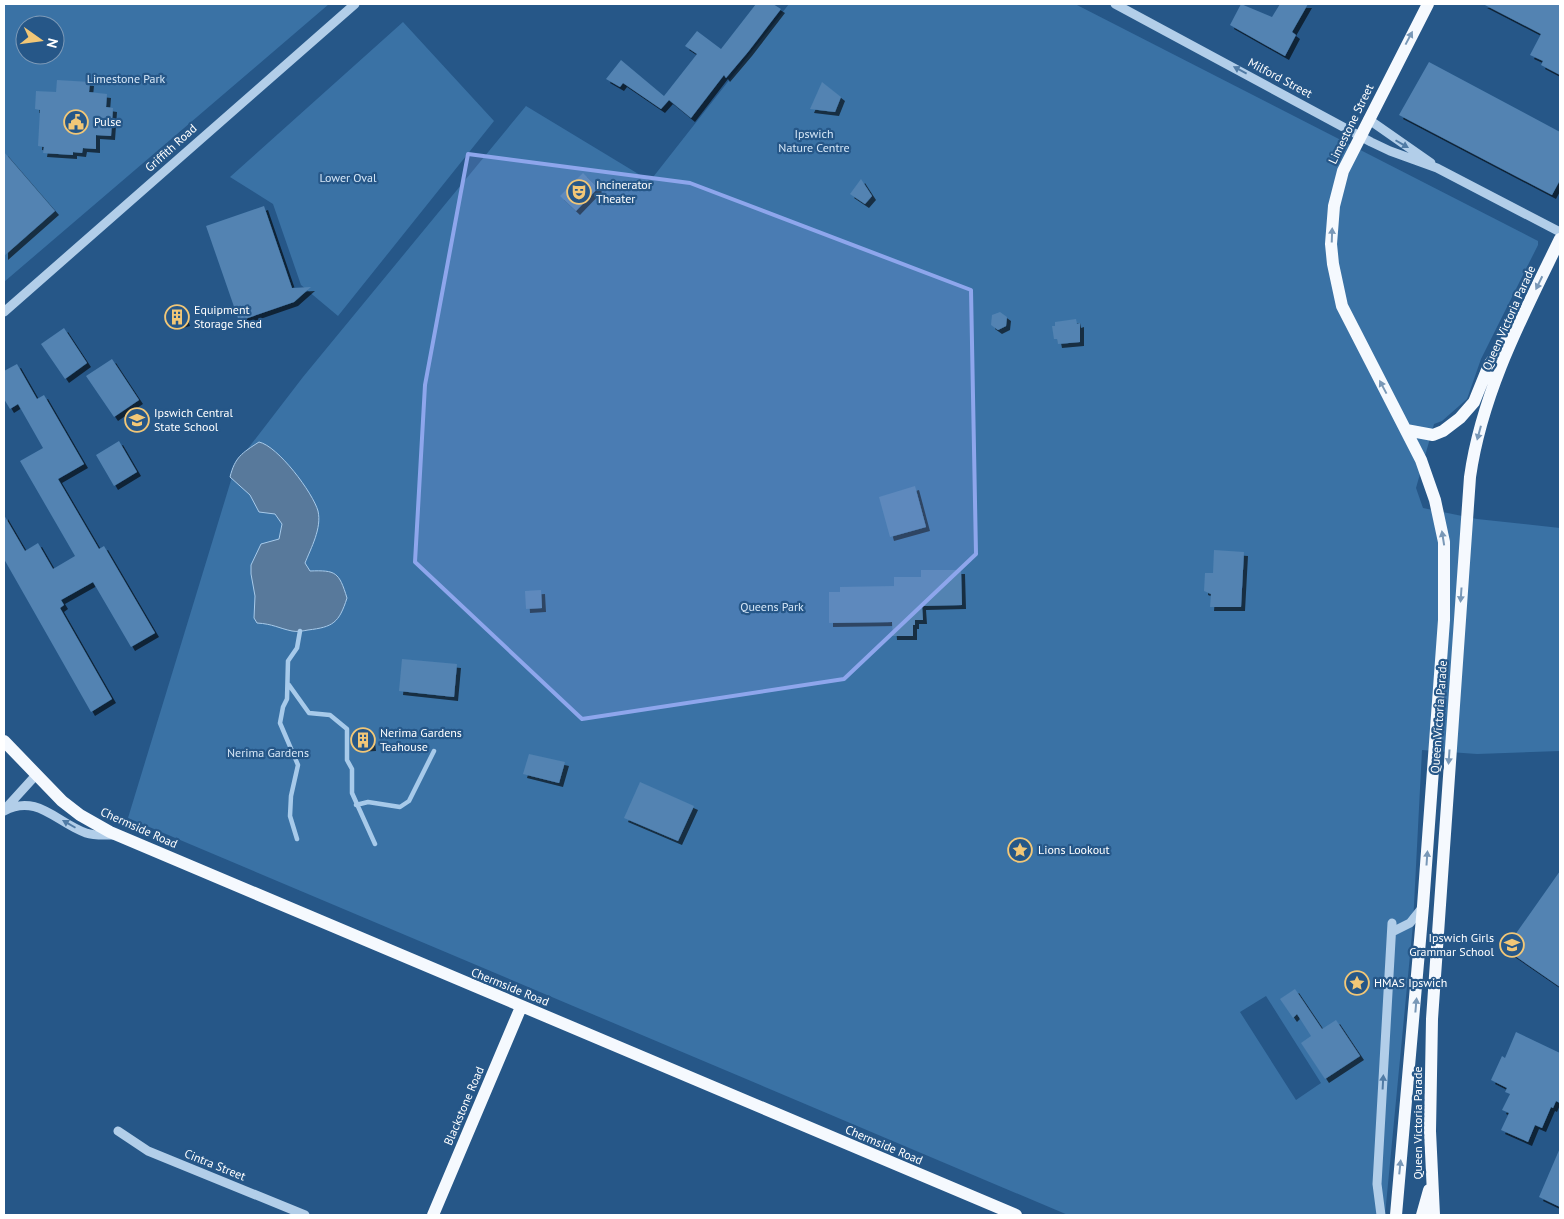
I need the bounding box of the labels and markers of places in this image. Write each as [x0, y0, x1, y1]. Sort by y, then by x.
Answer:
public building icon: Pulse [63, 109, 89, 135]
place label: Pulse [94, 114, 121, 129]
place label: Incinerator Theater [596, 177, 652, 206]
theatre icon: Incinerator Theater [566, 179, 592, 205]
place label: Equipment Storage Shed [194, 302, 262, 331]
building icon: Equipment Storage Shed [164, 304, 190, 330]
place label: Ipswich Central State School [154, 405, 233, 434]
school or university icon: Ipswich Central State School [124, 407, 150, 433]
place label: Nerima Gardens Teahouse [380, 725, 462, 754]
building icon: Nerima Gardens Teahouse [350, 727, 376, 753]
place icon: Lions Lookout [1007, 837, 1033, 863]
place label: Lions Lookout [1038, 842, 1110, 857]
place label: Ipswich Girls Grammar School [1409, 930, 1494, 959]
school or university icon: Ipswich Girls Grammar School [1499, 932, 1525, 958]
place icon: HMAS Ipswich [1344, 970, 1370, 996]
place label: HMAS Ipswich [1374, 975, 1447, 990]

